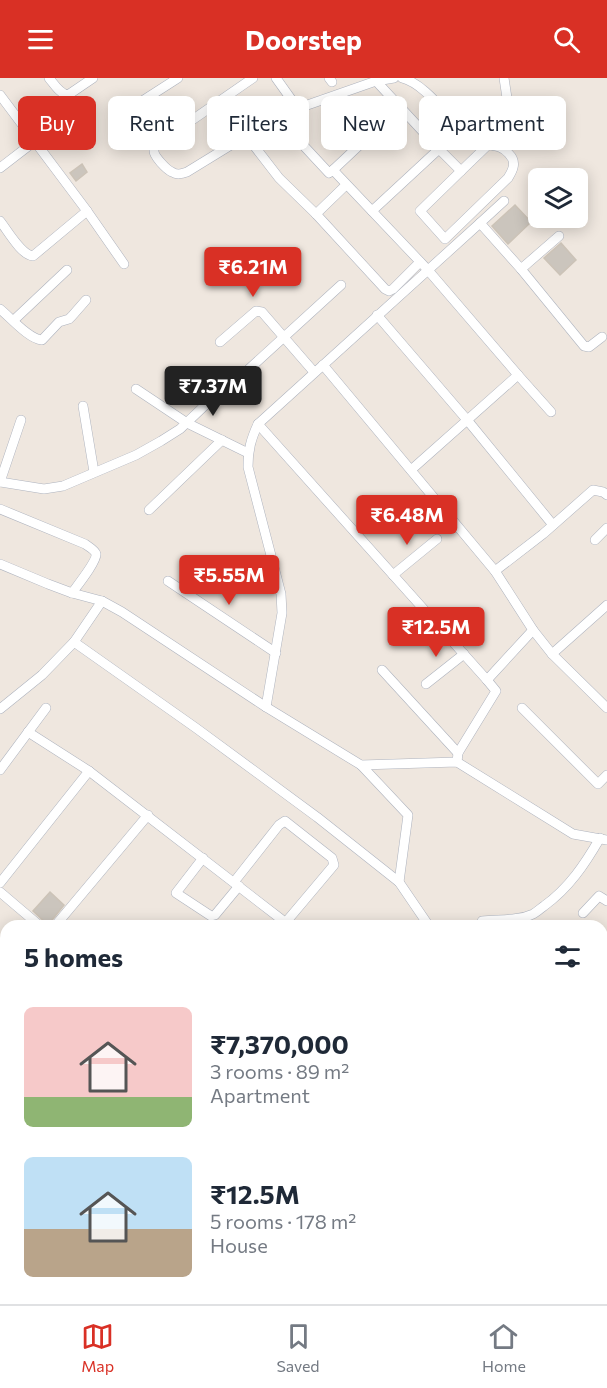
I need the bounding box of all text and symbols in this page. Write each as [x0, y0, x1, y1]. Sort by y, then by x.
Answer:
icon: menu [24, 23, 57, 56]
text: Doorstep [245, 23, 362, 56]
icon: search [550, 23, 583, 56]
chip: Buy [18, 96, 96, 150]
chip: Rent [108, 96, 195, 150]
chip: Filters [207, 96, 309, 150]
chip: New [321, 96, 407, 150]
chip: Apartment [419, 96, 566, 150]
map controls [528, 168, 588, 228]
button: layers [528, 168, 588, 228]
pin: ₹6.21M [204, 247, 302, 298]
text: ₹6.21M [218, 254, 288, 278]
pin: ₹7.37M [164, 366, 262, 417]
text: ₹7.37M [179, 373, 247, 397]
pin: ₹6.48M [358, 495, 456, 546]
text: ₹6.48M [370, 502, 444, 526]
pin: ₹5.55M [180, 555, 278, 606]
text: ₹5.55M [193, 562, 265, 586]
pin: ₹12.5M [387, 607, 485, 658]
text: ₹12.5M [401, 614, 471, 638]
icon: filters [551, 940, 584, 973]
text: 5 homes [24, 941, 123, 972]
text: ₹7,370,000 [210, 1028, 349, 1059]
icon: home [72, 1031, 144, 1103]
text: 3 rooms · 89 m² [210, 1059, 349, 1083]
text: Apartment [210, 1083, 310, 1107]
text: ₹12.5M [210, 1178, 300, 1209]
icon: home [72, 1181, 144, 1253]
text: 5 rooms · 178 m² [210, 1209, 356, 1233]
text: House [210, 1233, 268, 1257]
tab: Map [81, 1320, 114, 1375]
tab: Saved [276, 1320, 320, 1375]
tab: Home [482, 1320, 526, 1375]

